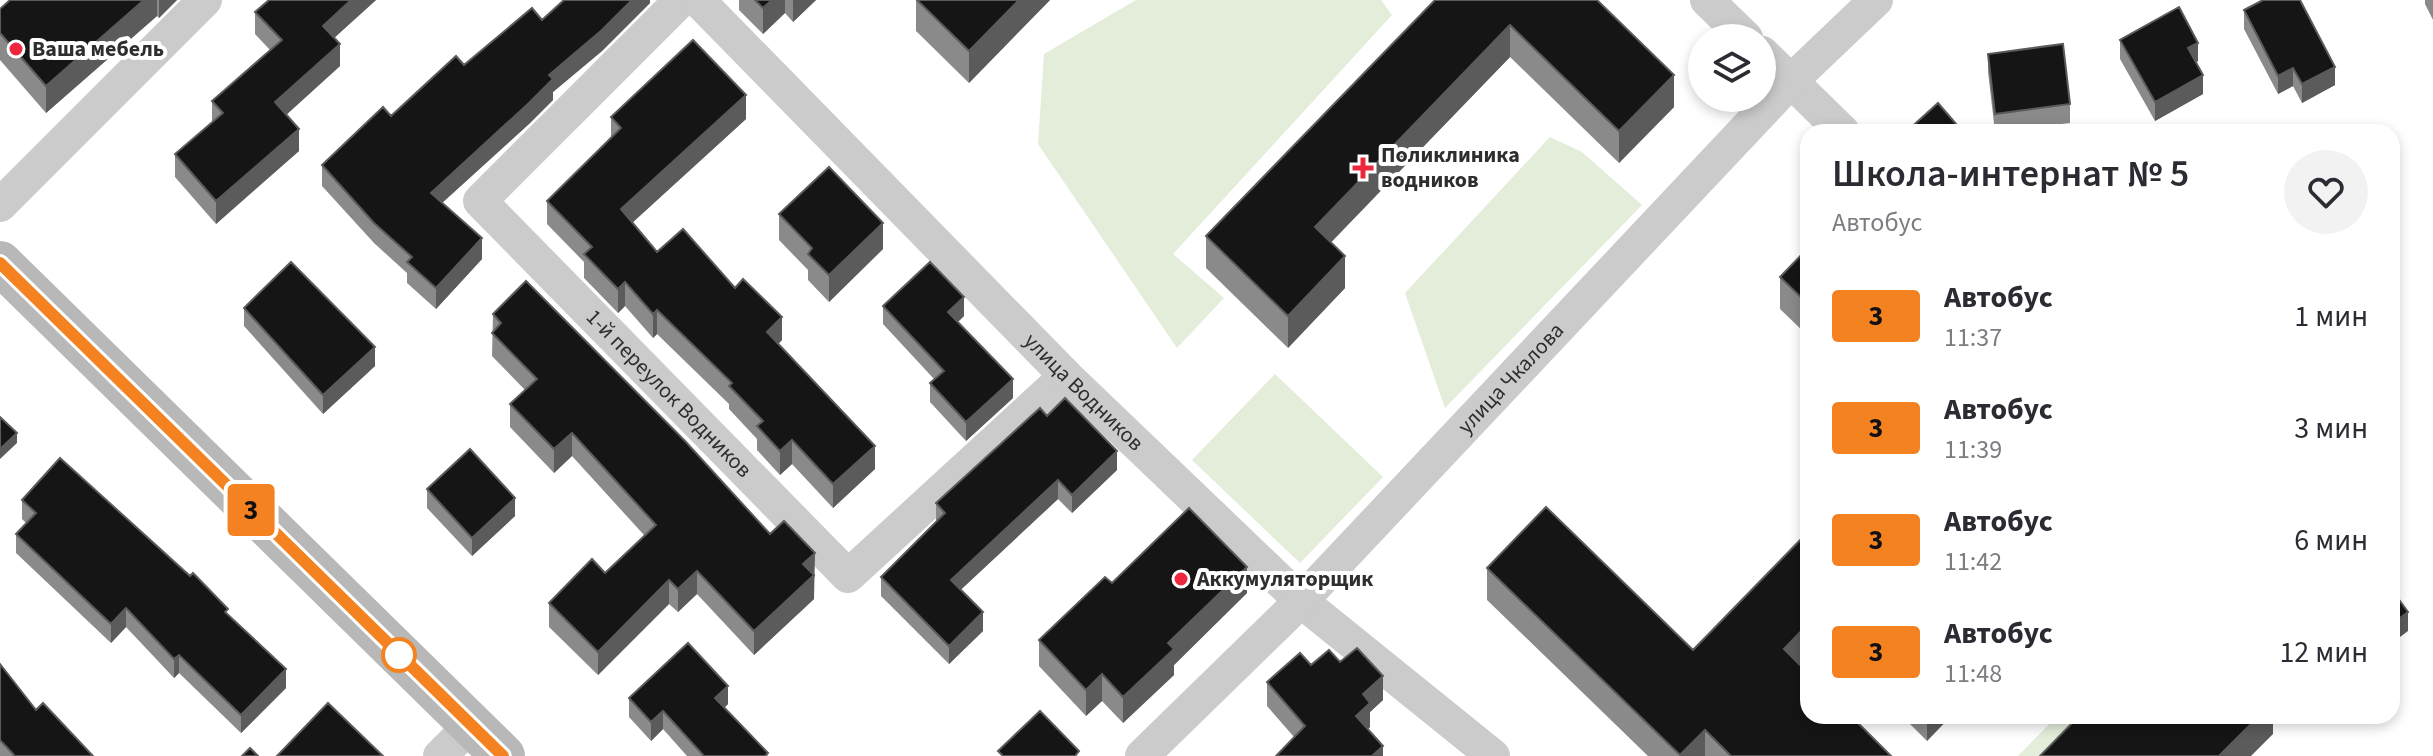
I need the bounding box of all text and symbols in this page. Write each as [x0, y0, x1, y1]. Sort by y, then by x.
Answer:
map controls [1688, 24, 1776, 112]
button: layers [1688, 24, 1776, 112]
place label: Ваша мебель [32, 33, 164, 65]
marker: Ваша мебель [7, 40, 25, 58]
place label: Поликлиника водников [1381, 139, 1520, 196]
text: Школа-интернат № 5 [1832, 147, 2189, 201]
button: heart [2284, 150, 2368, 234]
marker: Поликлиника водников [1352, 157, 1374, 179]
text: Автобус [1832, 204, 1922, 241]
text: Автобус [1944, 276, 2053, 319]
text: 1 мин [2294, 295, 2368, 338]
text: 3 [1869, 296, 1883, 336]
street label: 1-й переулок Водников [579, 302, 759, 485]
street label: улица Чкалова [1450, 315, 1571, 441]
text: 11:37 [1944, 319, 2002, 356]
street label: улица Водников [1016, 326, 1151, 458]
text: Автобус [1944, 388, 2053, 431]
text: 3 мин [2294, 407, 2368, 450]
text: 3 [1869, 408, 1883, 448]
text: 11:39 [1944, 431, 2002, 468]
line badge: 3 [225, 484, 277, 536]
text: 3 [244, 490, 258, 530]
text: Автобус [1944, 500, 2053, 543]
text: 6 мин [2294, 519, 2368, 562]
text: 3 [1869, 520, 1883, 560]
text: 11:42 [1944, 543, 2002, 580]
place label: Аккумуляторщик [1196, 563, 1373, 595]
marker: Аккумуляторщик [1172, 570, 1190, 588]
text: Автобус [1944, 612, 2053, 655]
text: 12 мин [2279, 631, 2368, 674]
text: 3 [1869, 632, 1883, 672]
unlabelled marker [382, 638, 416, 672]
text: 11:48 [1944, 655, 2002, 692]

